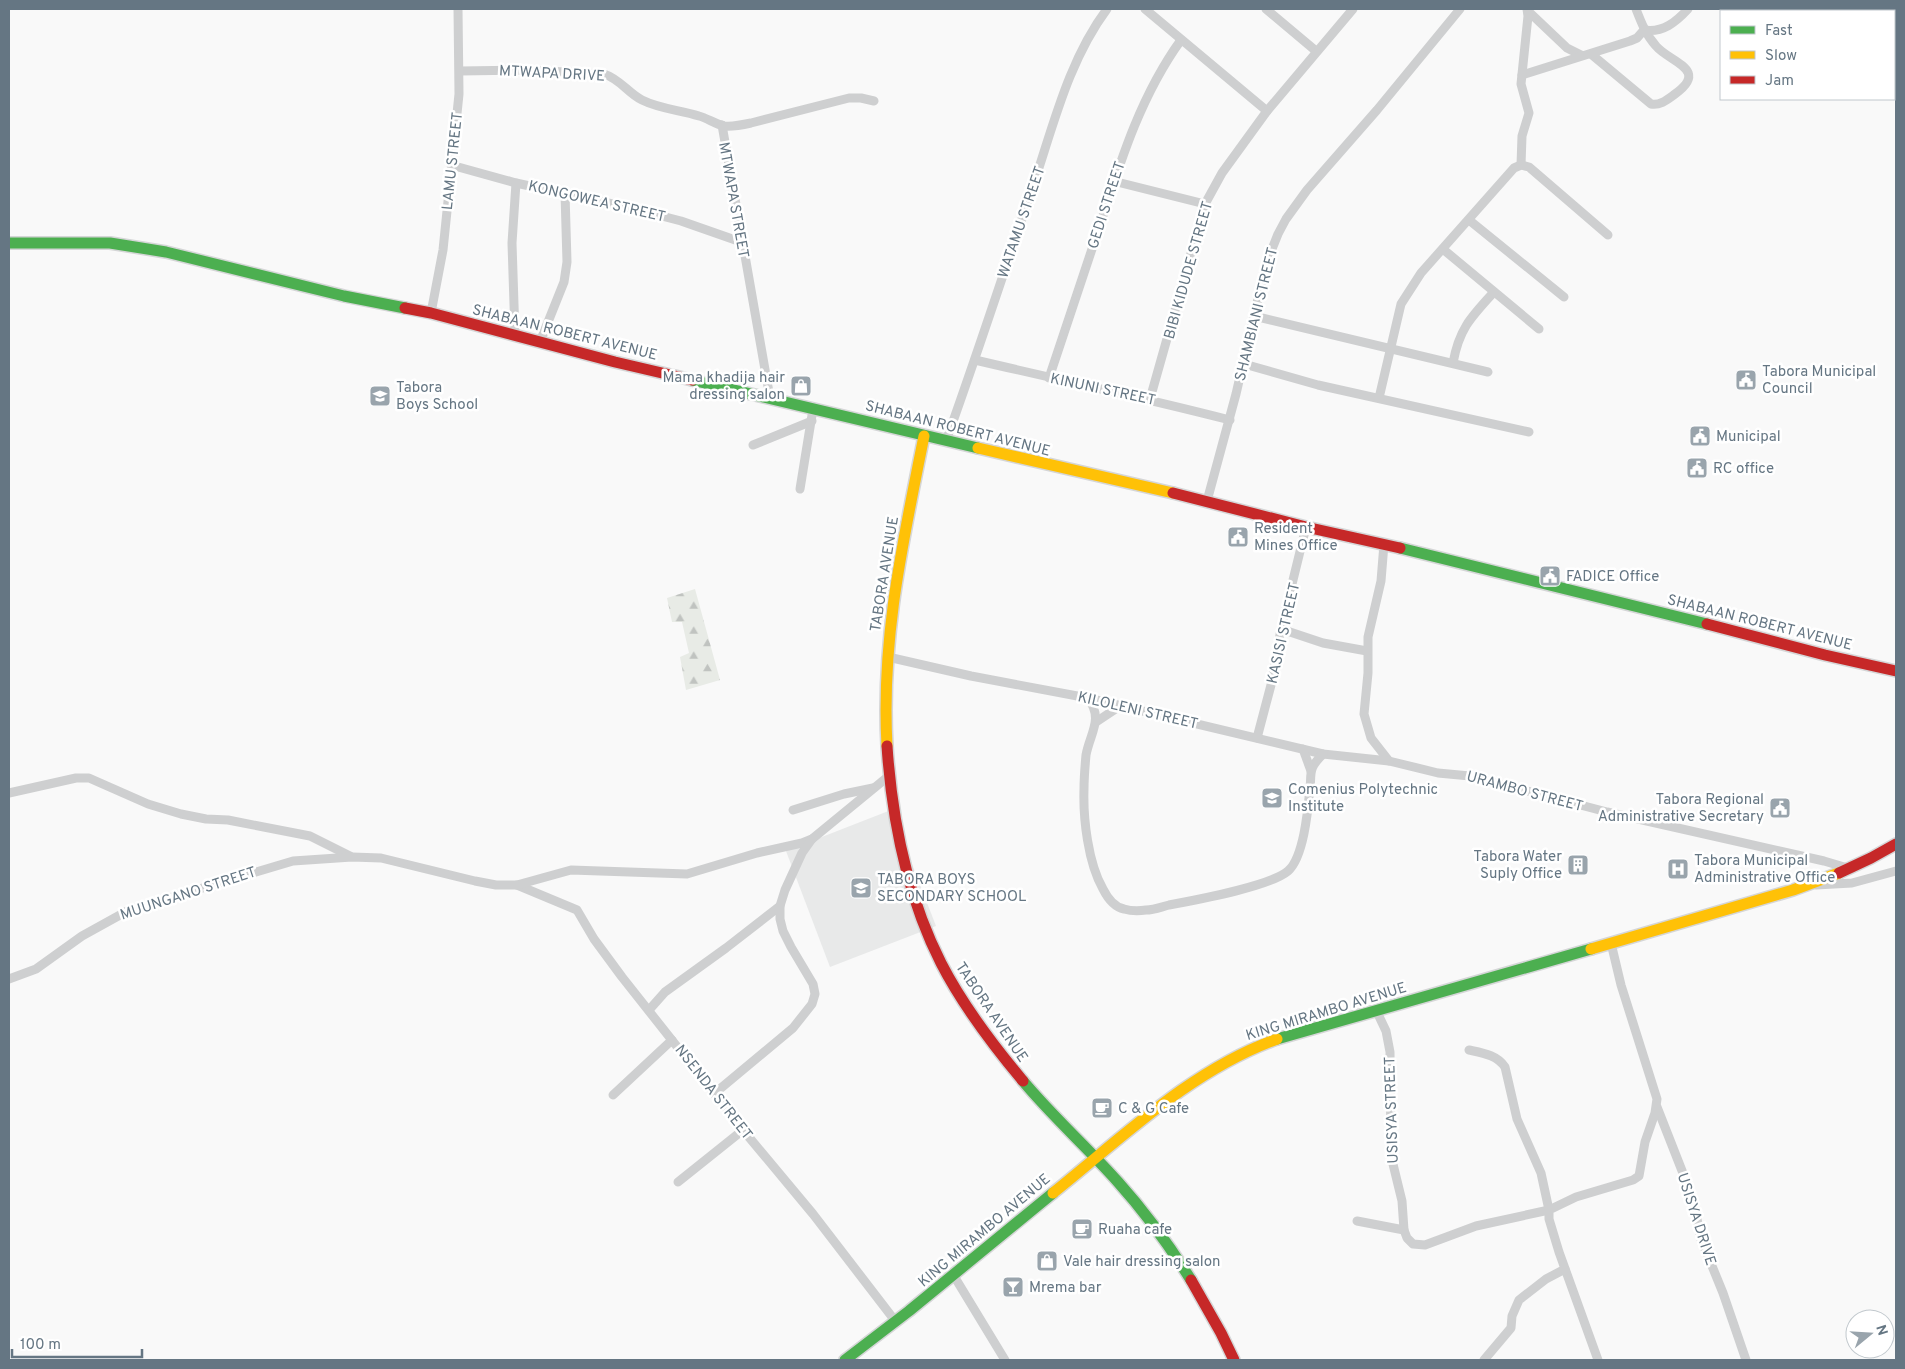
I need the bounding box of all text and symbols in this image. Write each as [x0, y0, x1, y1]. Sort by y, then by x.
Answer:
legend [1720, 10, 1895, 100]
text: Fast [1765, 22, 1793, 41]
text: Slow [1765, 47, 1797, 66]
street label: MTWAPA DRIVE [498, 62, 606, 87]
text: Jam [1765, 72, 1794, 91]
street label: LAMU STREET [439, 111, 468, 211]
street label: MTWAPA STREET [713, 141, 752, 260]
street label: GEDI STREET [1084, 159, 1131, 252]
street label: WATAMU STREET [994, 164, 1050, 281]
street label: KONGOWEA STREET [526, 177, 667, 227]
street label: BIBI KIDUDE STREET [1161, 199, 1218, 342]
street label: SHAMBIANI STREET [1232, 246, 1283, 383]
street label: SHABAAN ROBERT AVENUE [470, 301, 659, 366]
place label: Tabora Municipal Council [1762, 363, 1876, 399]
public building icon: Tabora Municipal Council [1734, 368, 1758, 392]
place label: Mama khadija hair dressing salon [663, 369, 785, 405]
street label: KINUNI STREET [1048, 370, 1157, 411]
shop icon: Mama khadija hair dressing salon [789, 374, 813, 398]
place label: Tabora Boys School [396, 379, 478, 415]
school or university icon: Tabora Boys School [368, 384, 392, 408]
street label: SHABAAN ROBERT AVENUE [863, 397, 1052, 462]
public building icon: Municipal [1688, 424, 1712, 448]
place label: Municipal [1716, 428, 1781, 447]
public building icon: RC office [1685, 456, 1709, 480]
place label: RC office [1713, 460, 1774, 479]
street label: TABORA AVENUE [867, 515, 904, 633]
place label: Resident Mines Office [1254, 520, 1338, 556]
public building icon: Resident Mines Office [1226, 525, 1250, 549]
public building icon: FADICE Office [1538, 564, 1562, 588]
place label: FADICE Office [1566, 568, 1659, 587]
street label: KASISI STREET [1264, 581, 1305, 686]
street label: SHABAAN ROBERT AVENUE [1665, 591, 1854, 656]
street label: KILOLENI STREET [1076, 688, 1200, 735]
street label: URAMBO STREET [1464, 768, 1585, 817]
place label: Comenius Polytechnic Institute [1288, 781, 1438, 817]
school or university icon: Comenius Polytechnic Institute [1260, 786, 1284, 810]
place label: Tabora Regional Administrative Secretary [1598, 791, 1764, 827]
public building icon: Tabora Regional Administrative Secretary [1768, 796, 1792, 820]
place label: Tabora Water Suply Office [1473, 848, 1562, 884]
place label: Tabora Municipal Administrative Office [1694, 852, 1835, 888]
building icon: Tabora Water Suply Office [1566, 853, 1590, 877]
hospital icon: Tabora Municipal Administrative Office [1666, 857, 1690, 881]
street label: MUUNGANO STREET [118, 863, 259, 925]
place label: TABORA BOYS SECONDARY SCHOOL [877, 871, 1026, 907]
school or university icon: TABORA BOYS SECONDARY SCHOOL [849, 876, 873, 900]
street label: TABORA AVENUE [950, 959, 1031, 1067]
street label: KING MIRAMBO AVENUE [1244, 979, 1409, 1046]
street label: NSENDA STREET [670, 1041, 756, 1144]
street label: USISYA STREET [1381, 1056, 1404, 1164]
cafe icon: C & G Cafe [1090, 1096, 1114, 1120]
place label: C & G Cafe [1118, 1100, 1189, 1119]
street label: KING MIRAMBO AVENUE [915, 1170, 1055, 1292]
street label: USISYA DRIVE [1672, 1171, 1719, 1268]
cafe icon: Ruaha cafe [1070, 1217, 1094, 1241]
place label: Ruaha cafe [1098, 1221, 1172, 1240]
shop icon: Vale hair dressing salon [1035, 1249, 1059, 1273]
place label: Vale hair dressing salon [1063, 1253, 1221, 1272]
bar icon: Mrema bar [1001, 1275, 1025, 1299]
place label: Mrema bar [1029, 1279, 1102, 1298]
north arrow [1845, 1309, 1895, 1359]
text: N [1871, 1323, 1891, 1338]
scale bar [12, 1326, 142, 1358]
text: 100 m [20, 1336, 61, 1355]

